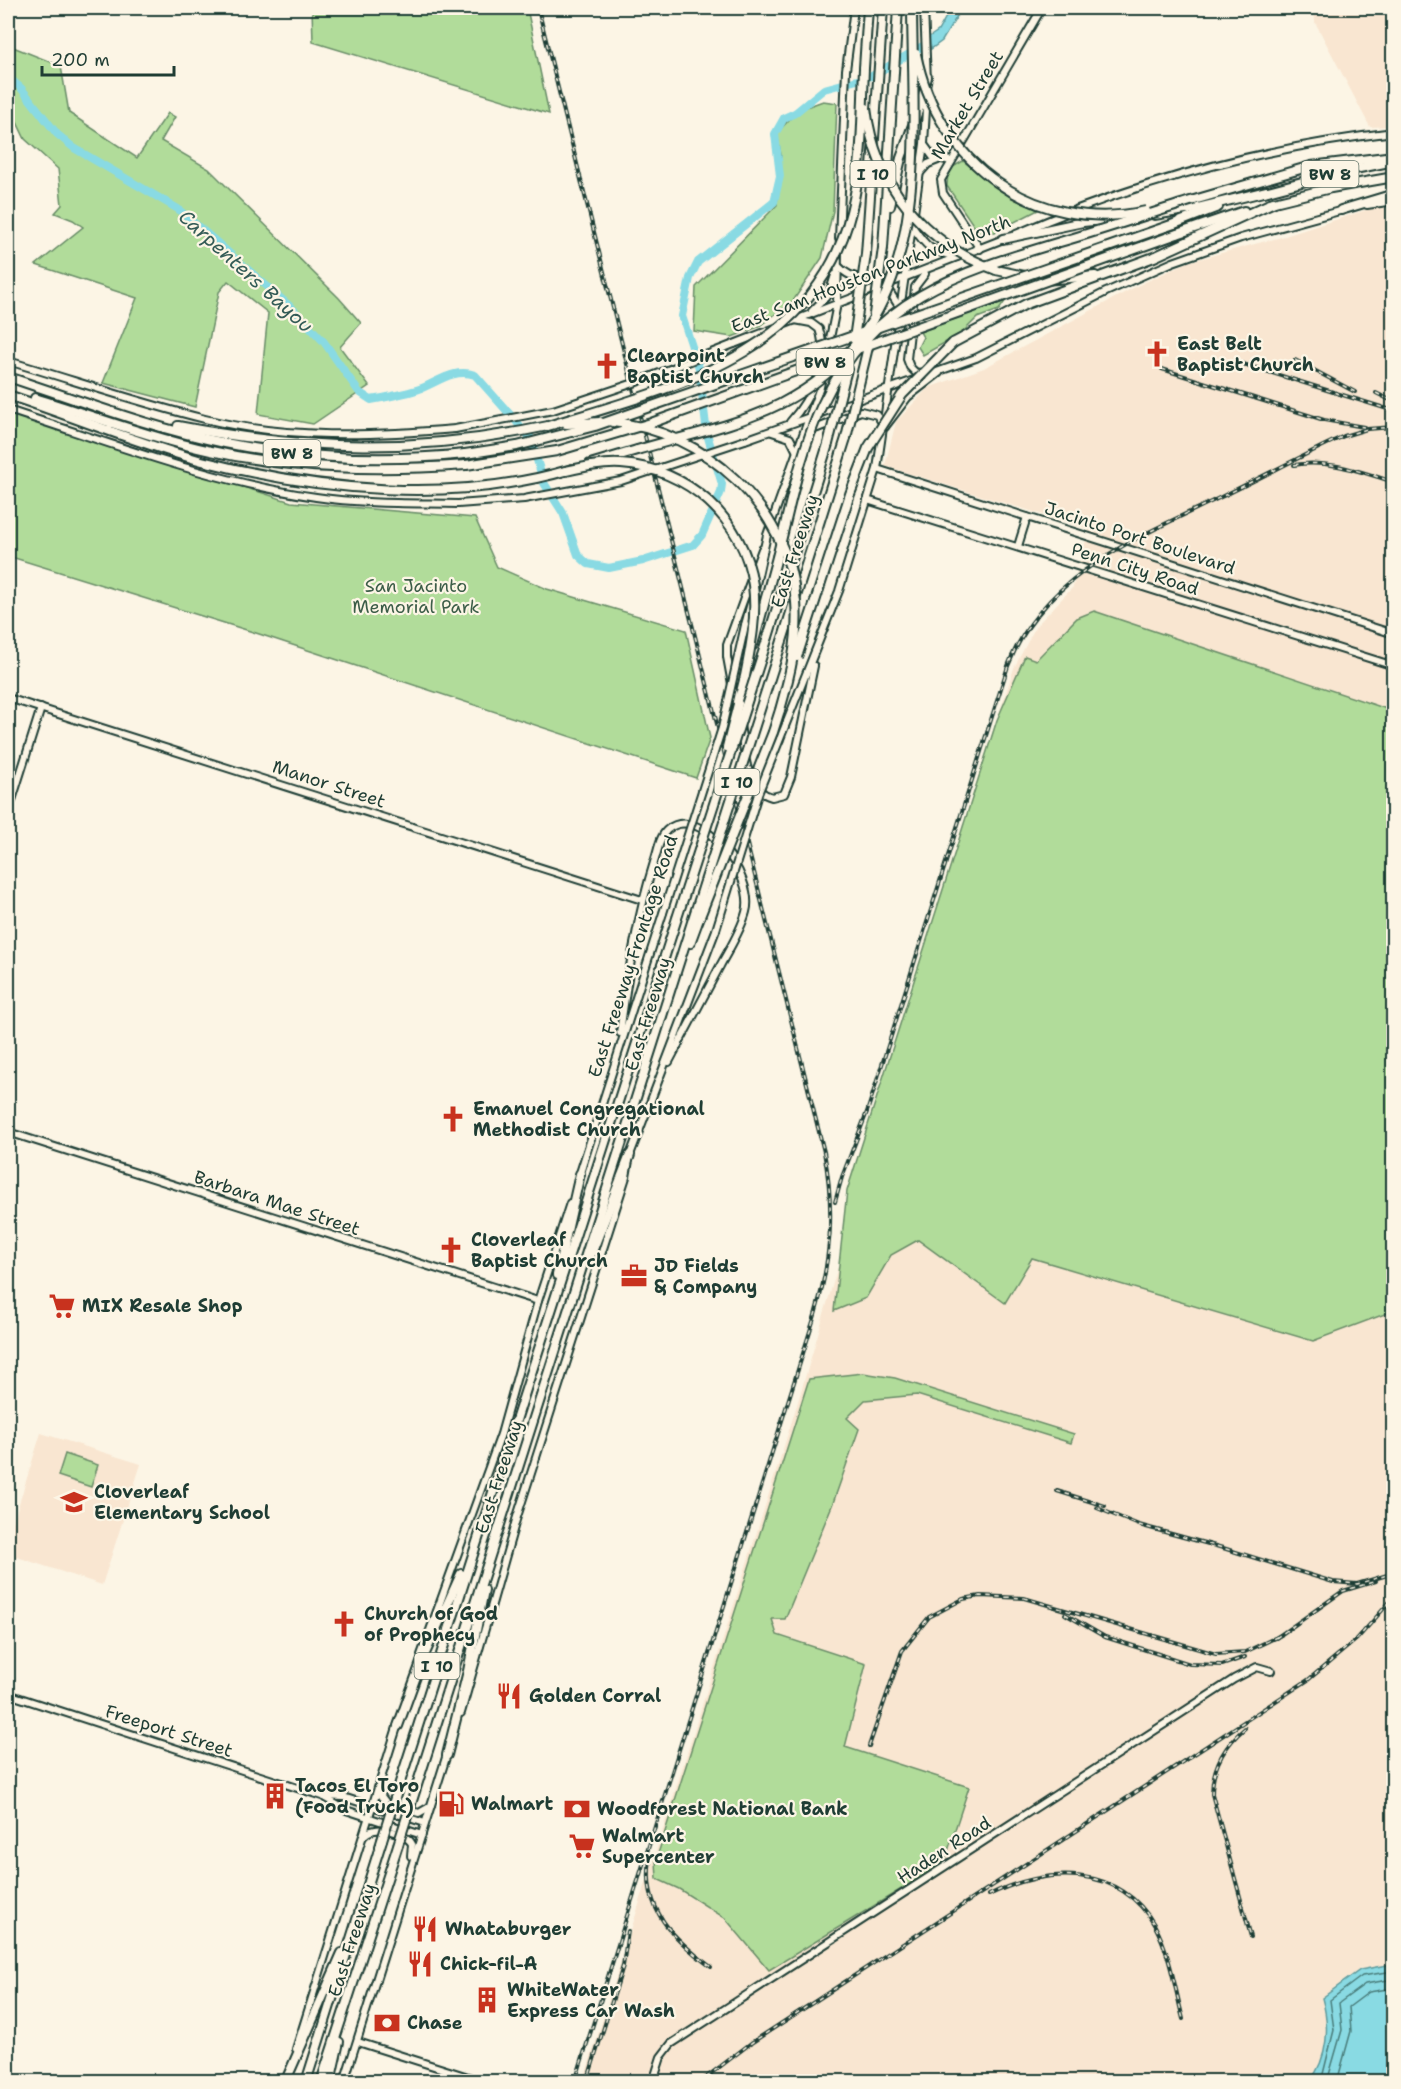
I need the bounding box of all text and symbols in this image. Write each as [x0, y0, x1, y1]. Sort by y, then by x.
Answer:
scale bar [42, 39, 174, 77]
street label: Market Street [925, 46, 1009, 164]
text: 200 m [51, 48, 110, 72]
road number: I 10 [850, 161, 896, 187]
road number: BW 8 [1302, 161, 1358, 187]
water label: Carpenters Bayou [173, 204, 319, 338]
street label: East Sam Houston Parkway North [728, 210, 1014, 338]
place label: East Belt Baptist Church [1177, 332, 1314, 377]
church icon: East Belt Baptist Church [1142, 339, 1172, 369]
place label: Clearpoint Baptist Church [627, 344, 764, 389]
road number: BW 8 [796, 349, 854, 375]
church icon: Clearpoint Baptist Church [592, 351, 622, 381]
road number: BW 8 [264, 440, 320, 466]
street label: East Freeway [765, 491, 825, 611]
street label: Jacinto Port Boulevard [1042, 496, 1238, 580]
street label: Penn City Road [1068, 537, 1202, 601]
park label: San Jacinto Memorial Park [352, 574, 480, 619]
street label: Manor Street [269, 754, 389, 814]
road number: I 10 [714, 769, 760, 795]
street label: East Freeway Frontage Road [584, 832, 682, 1080]
street label: East Freeway [620, 954, 676, 1074]
place label: Emanuel Congregational Methodist Church [473, 1097, 705, 1142]
church icon: Emanuel Congregational Methodist Church [438, 1104, 468, 1134]
street label: Barbara Mae Street [191, 1165, 363, 1241]
place label: Cloverleaf Baptist Church [471, 1228, 608, 1273]
church icon: Cloverleaf Baptist Church [436, 1235, 466, 1265]
place label: JD Fields & Company [654, 1254, 757, 1299]
office icon: JD Fields & Company [619, 1261, 649, 1291]
supermarket icon: MIX Resale Shop [47, 1291, 77, 1321]
place label: MIX Resale Shop [82, 1294, 243, 1318]
street label: East Freeway [469, 1417, 529, 1537]
place label: Cloverleaf Elementary School [94, 1480, 270, 1525]
school or university icon: Cloverleaf Elementary School [59, 1487, 89, 1517]
place label: Church of God of Prophecy [364, 1602, 498, 1647]
church icon: Church of God of Prophecy [329, 1609, 359, 1639]
road number: I 10 [414, 1653, 460, 1679]
restaurant icon: Golden Corral [494, 1681, 524, 1711]
place label: Golden Corral [529, 1684, 661, 1708]
street label: Freeport Street [102, 1699, 236, 1763]
place label: Tacos El Toro (Food Truck) [295, 1774, 419, 1819]
building icon: Tacos El Toro (Food Truck) [260, 1781, 290, 1811]
fuel station icon: Walmart [436, 1789, 466, 1819]
place label: Walmart [471, 1792, 554, 1816]
bank icon: Woodforest National Bank [562, 1794, 592, 1824]
place label: Woodforest National Bank [597, 1797, 848, 1821]
street label: Haden Road [892, 1811, 996, 1889]
place label: Walmart Supercenter [602, 1824, 715, 1869]
supermarket icon: Walmart Supercenter [567, 1831, 597, 1861]
street label: East Freeway [322, 1880, 382, 2000]
restaurant icon: Whataburger [410, 1914, 440, 1944]
place label: Whataburger [445, 1917, 572, 1941]
restaurant icon: Chick-fil-A [405, 1949, 435, 1979]
place label: Chick-fil-A [440, 1952, 538, 1976]
place label: WhiteWater Express Car Wash [507, 1978, 675, 2023]
building icon: WhiteWater Express Car Wash [472, 1985, 502, 2015]
bank icon: Chase [372, 2008, 402, 2038]
place label: Chase [407, 2011, 463, 2035]

